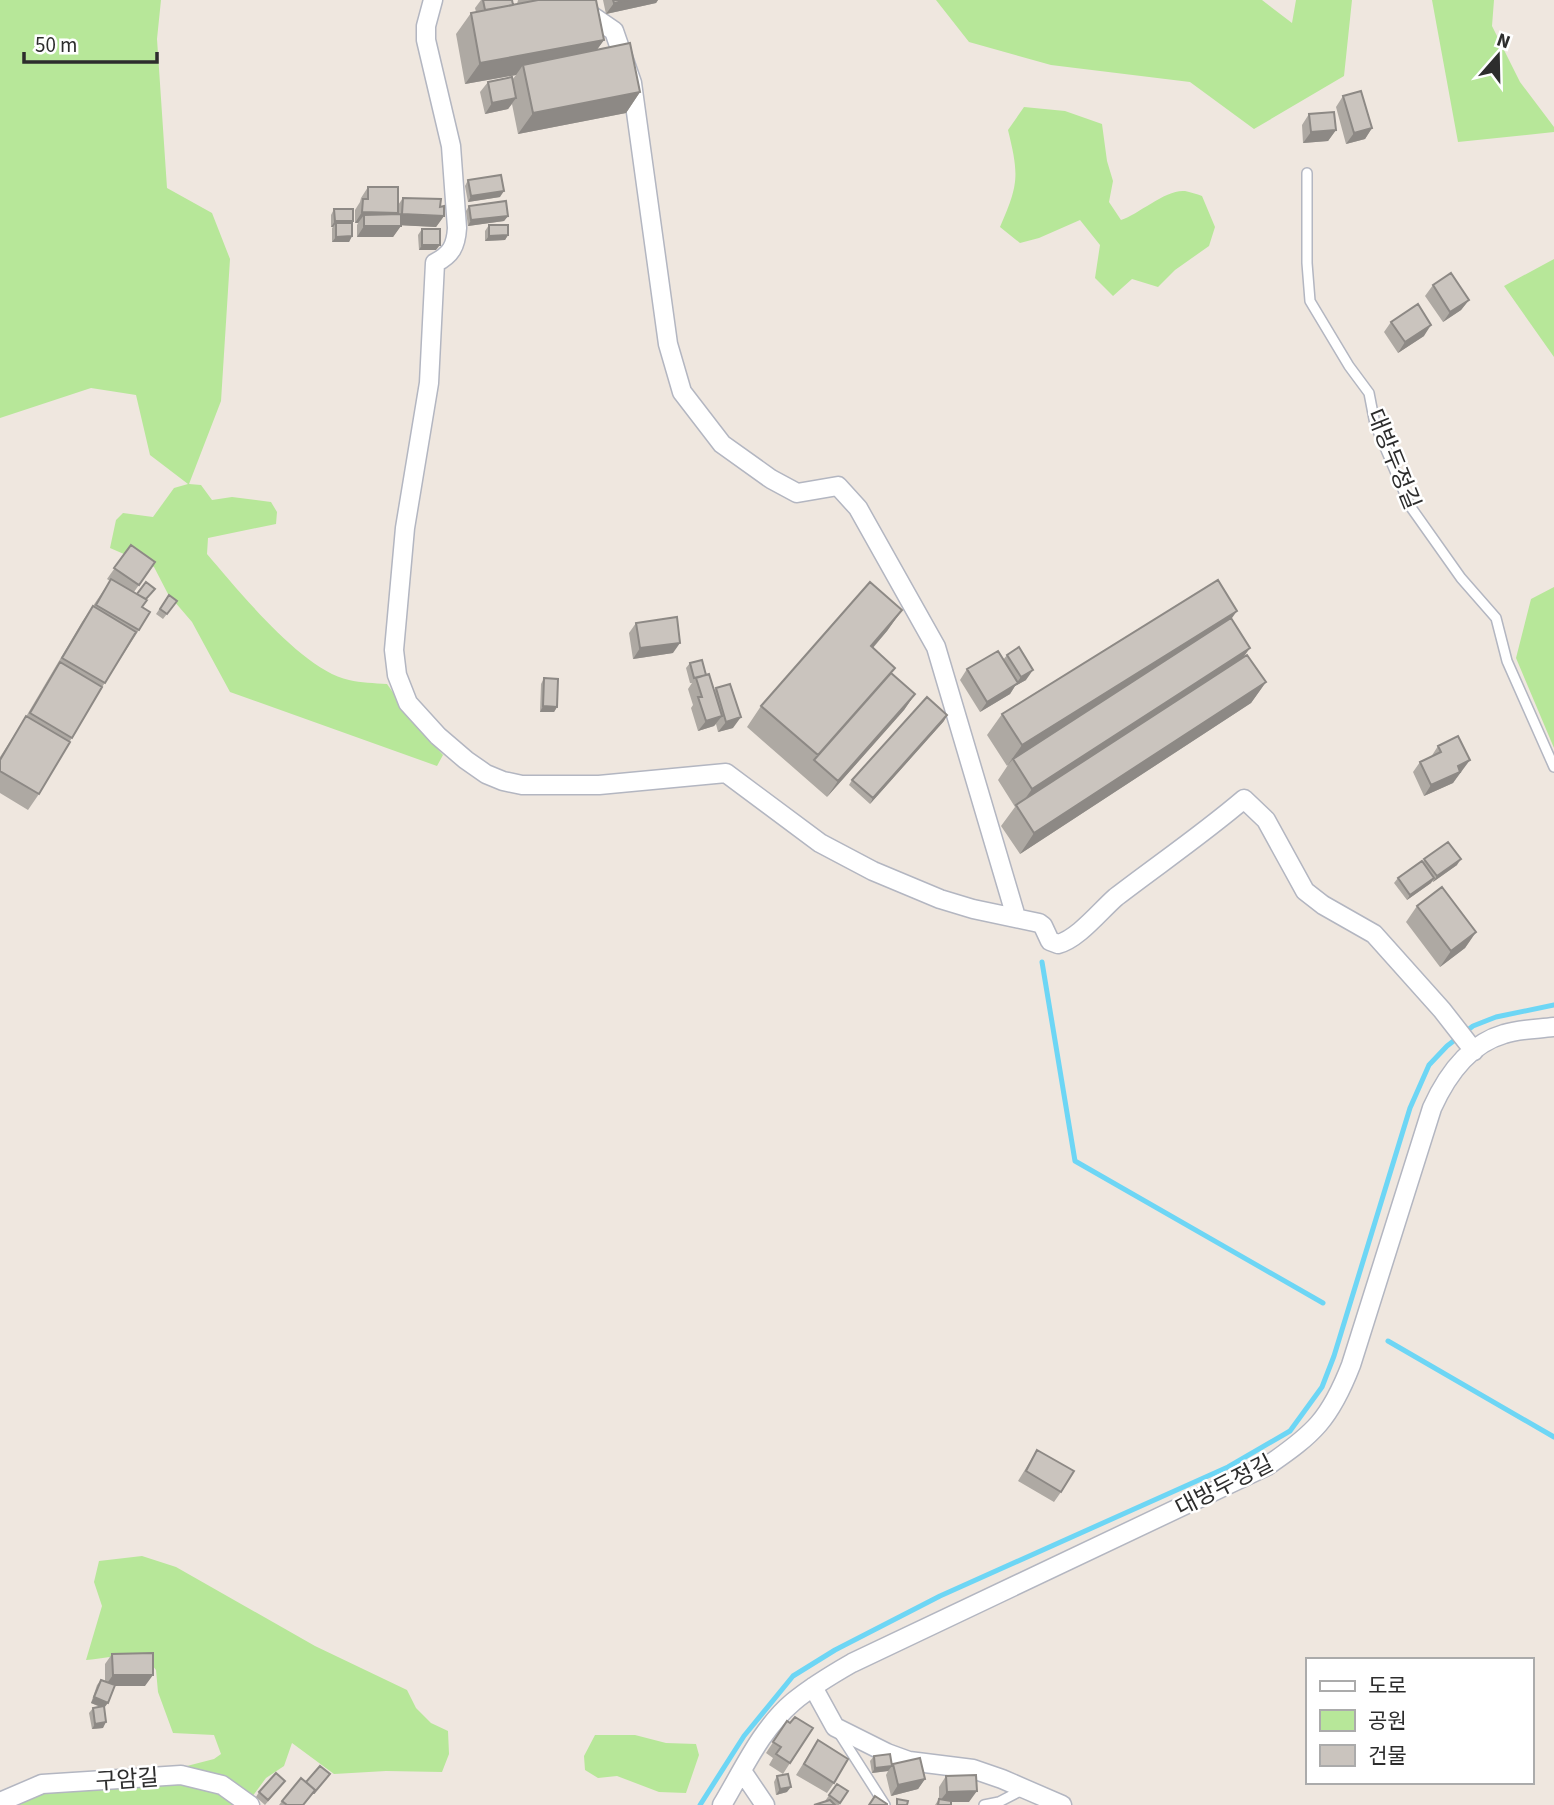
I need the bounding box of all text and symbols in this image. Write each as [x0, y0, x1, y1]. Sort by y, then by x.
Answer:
scale bar [24, 21, 158, 65]
north arrow [1463, 21, 1533, 91]
text: N [1493, 27, 1514, 56]
text: 50 m [35, 30, 77, 60]
street label: 대방두정길 [1358, 404, 1429, 514]
street label: 대방두정길 [1170, 1447, 1279, 1524]
legend [1306, 1658, 1533, 1784]
text: 도로 [1368, 1671, 1407, 1701]
text: 공원 [1368, 1706, 1407, 1736]
text: 건물 [1368, 1741, 1407, 1771]
street label: 구암길 [94, 1761, 160, 1798]

